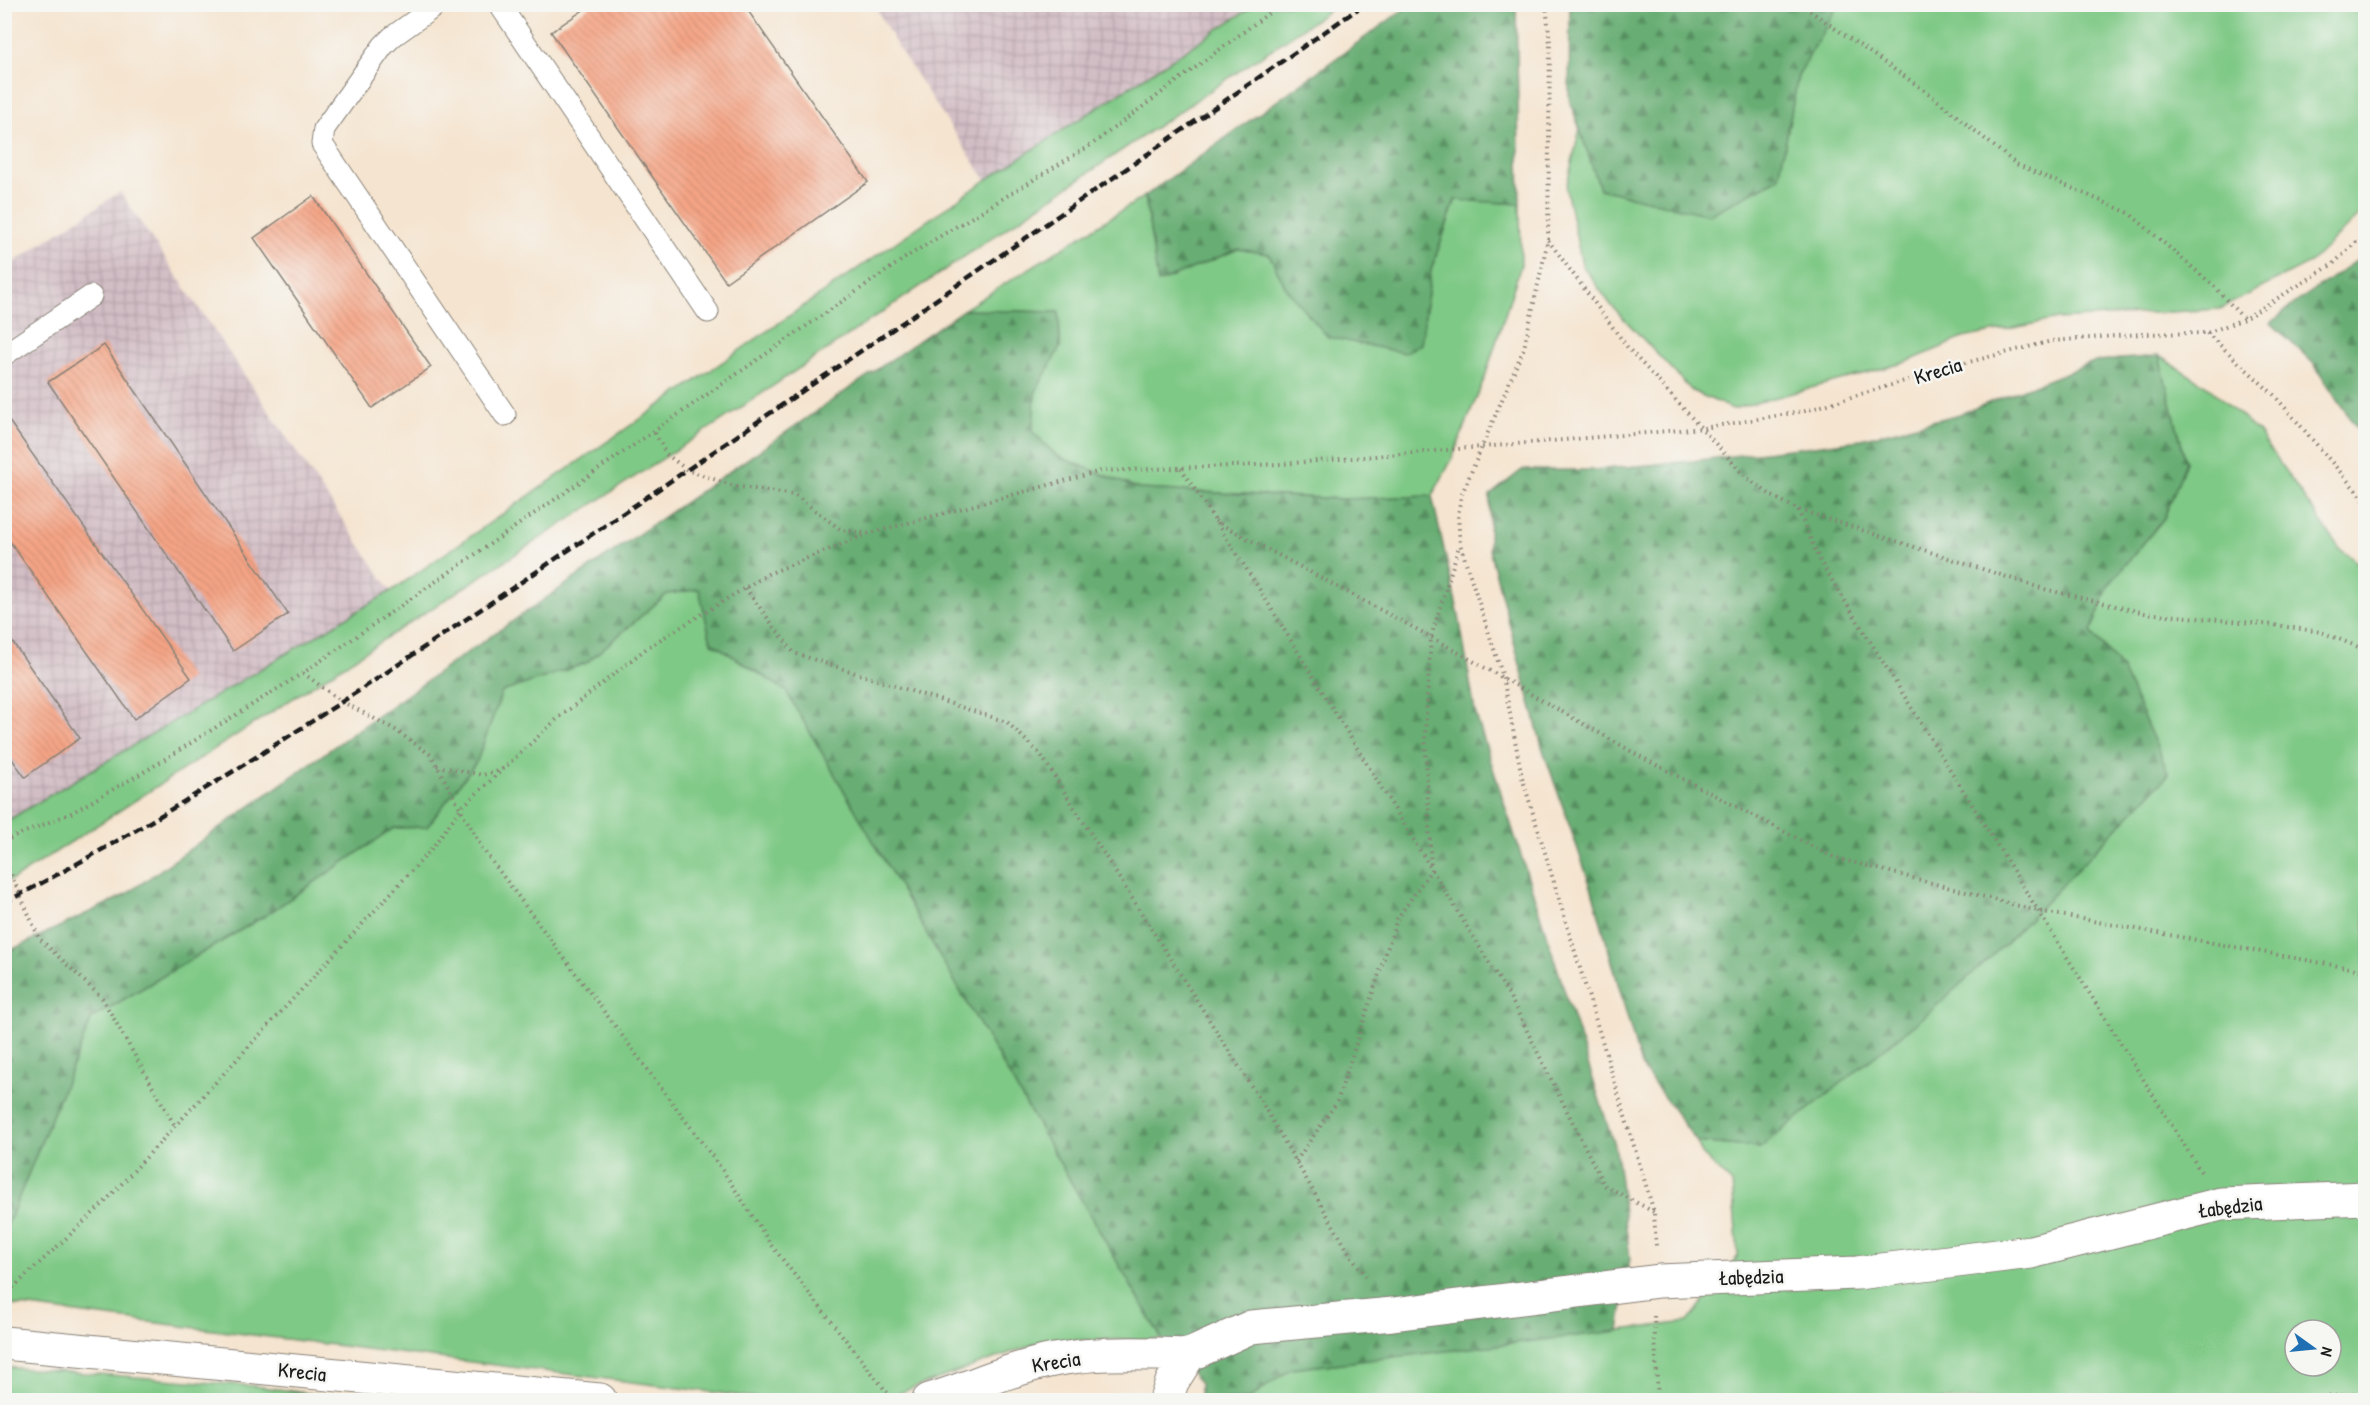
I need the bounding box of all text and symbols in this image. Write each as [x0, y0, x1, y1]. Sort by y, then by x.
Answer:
street label: Krecia [1910, 350, 1965, 391]
street label: Łabędzia [2196, 1188, 2264, 1225]
street label: Łabędzia [1718, 1261, 1784, 1292]
north arrow [2283, 1318, 2343, 1378]
street label: Krecia [1030, 1343, 1082, 1380]
text: N [2316, 1345, 2339, 1359]
street label: Krecia [276, 1355, 328, 1388]

